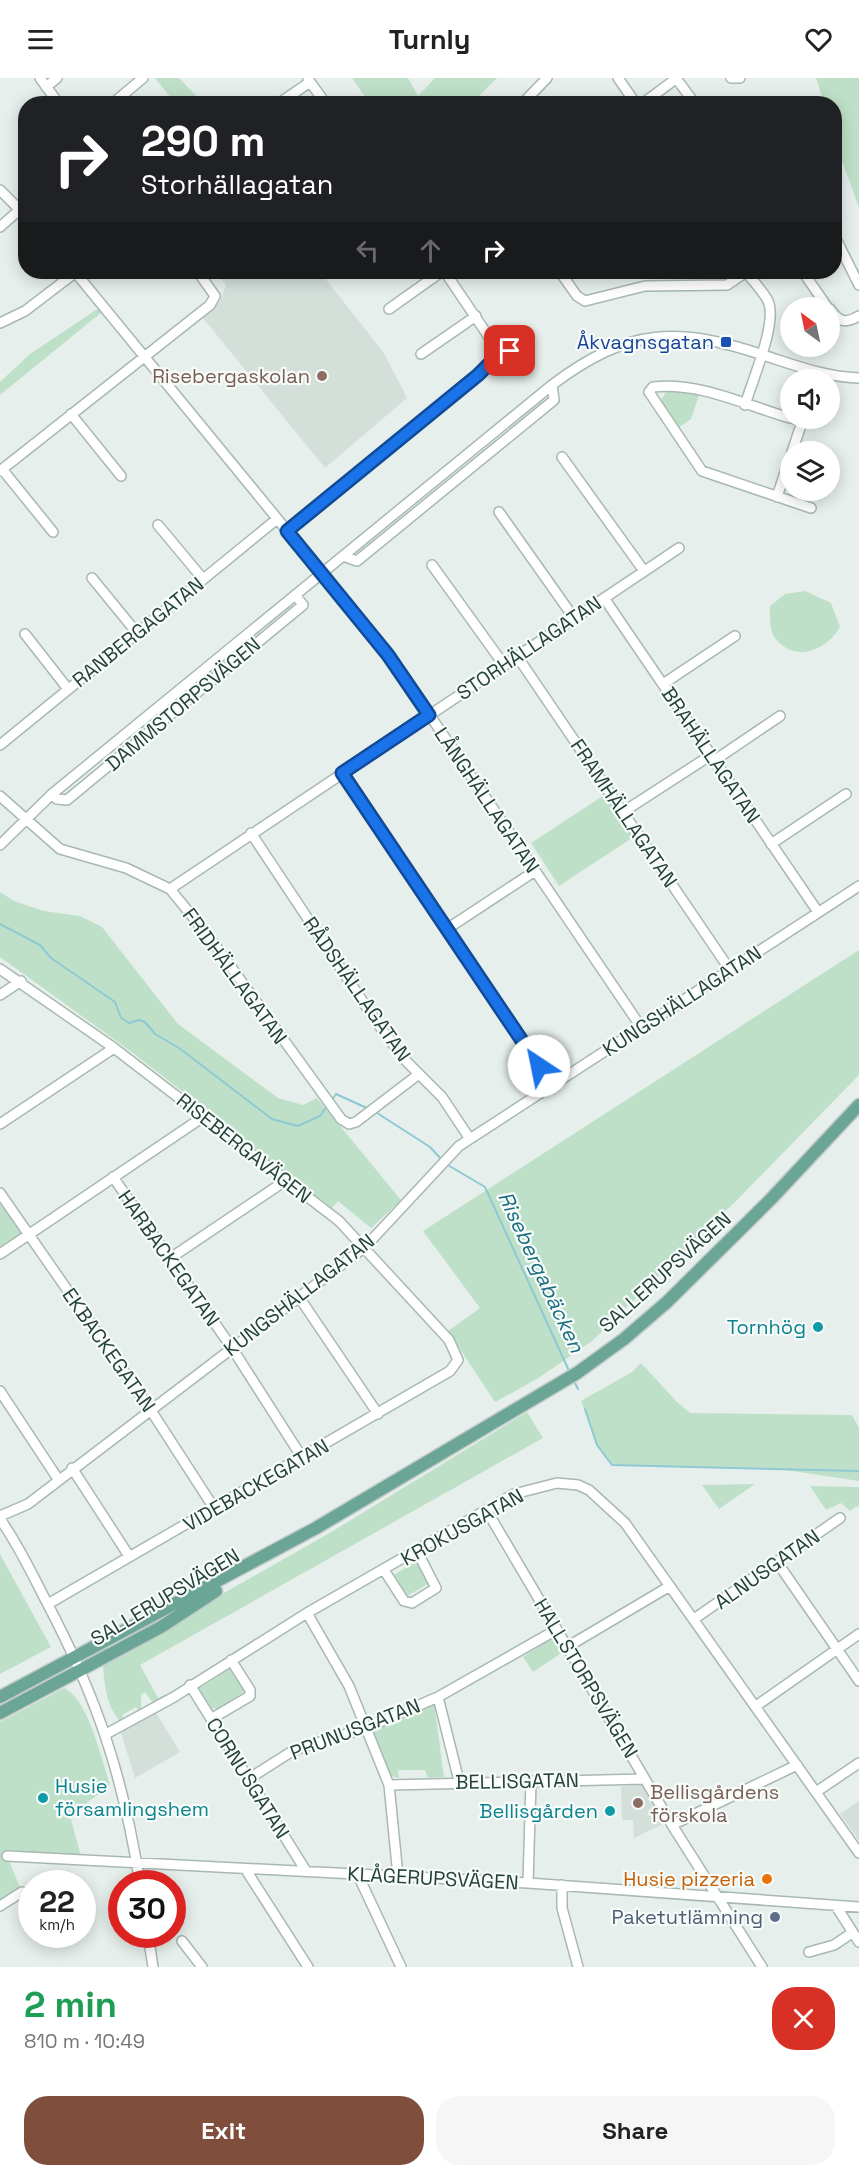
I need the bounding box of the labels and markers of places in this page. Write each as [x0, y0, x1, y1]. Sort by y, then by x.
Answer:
pin [484, 325, 535, 376]
place label: Åkvagnsgatan [577, 329, 714, 355]
marker: Åkvagnsgatan [719, 335, 733, 349]
place label: Risebergaskolan [152, 363, 310, 389]
marker: Risebergaskolan [315, 369, 329, 383]
place label: Tornhög [727, 1314, 806, 1340]
marker: Tornhög [811, 1320, 825, 1334]
place label: Husie församlingshem [55, 1773, 209, 1822]
place label: Bellisgårdens förskola [650, 1779, 779, 1828]
marker: Husie församlingshem [36, 1791, 50, 1805]
marker: Bellisgårdens förskola [631, 1796, 645, 1810]
place label: Bellisgården [479, 1798, 598, 1824]
marker: Bellisgården [603, 1804, 617, 1818]
place label: Husie pizzeria [623, 1866, 755, 1892]
marker: Husie pizzeria [760, 1872, 774, 1886]
place label: Paketutlämning [612, 1904, 763, 1930]
marker: Paketutlämning [768, 1910, 782, 1924]

